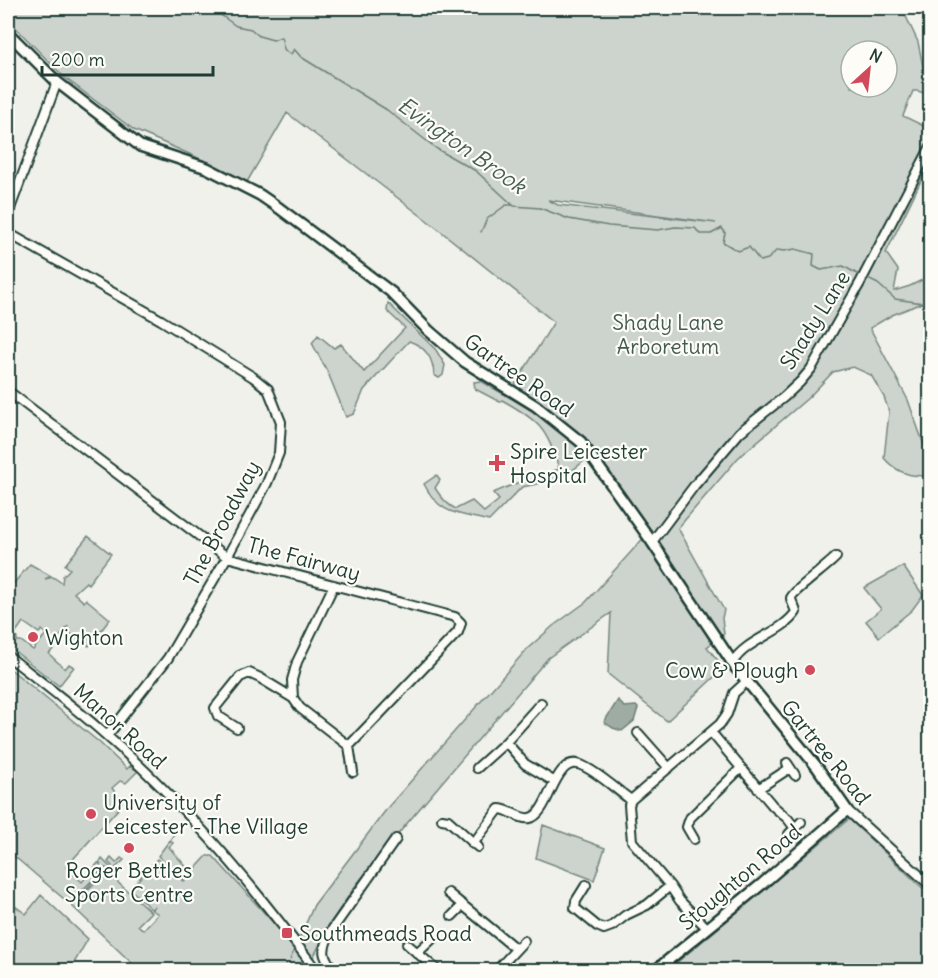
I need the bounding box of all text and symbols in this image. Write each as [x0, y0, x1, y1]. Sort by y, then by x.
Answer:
scale bar [42, 39, 213, 77]
north arrow [839, 39, 899, 99]
text: N [866, 44, 885, 67]
text: 200 m [51, 48, 105, 71]
water label: Evington Brook [392, 90, 533, 201]
street label: Shady Lane [774, 265, 856, 375]
park label: Shady Lane Arboretum [612, 309, 724, 360]
street label: Gartree Road [459, 327, 579, 423]
place label: Spire Leicester Hospital [510, 438, 648, 489]
marker: Spire Leicester Hospital [488, 454, 506, 472]
street label: The Broadway [178, 456, 266, 590]
street label: The Fairway [245, 531, 363, 587]
place label: Wighton [45, 624, 123, 651]
marker: Wighton [26, 630, 40, 644]
place label: Cow & Plough [665, 657, 798, 684]
marker: Cow & Plough [803, 663, 817, 677]
street label: Manor Road [68, 677, 172, 775]
street label: Gartree Road [775, 694, 877, 810]
place label: University of Leicester - The Village [103, 789, 308, 840]
marker: University of Leicester - The Village [84, 807, 98, 821]
street label: Stoughton Road [673, 818, 807, 936]
marker: Roger Bettles Sports Centre [122, 841, 136, 855]
place label: Roger Bettles Sports Centre [65, 857, 193, 908]
place label: Southmeads Road [299, 920, 472, 947]
marker: Southmeads Road [280, 926, 294, 940]

